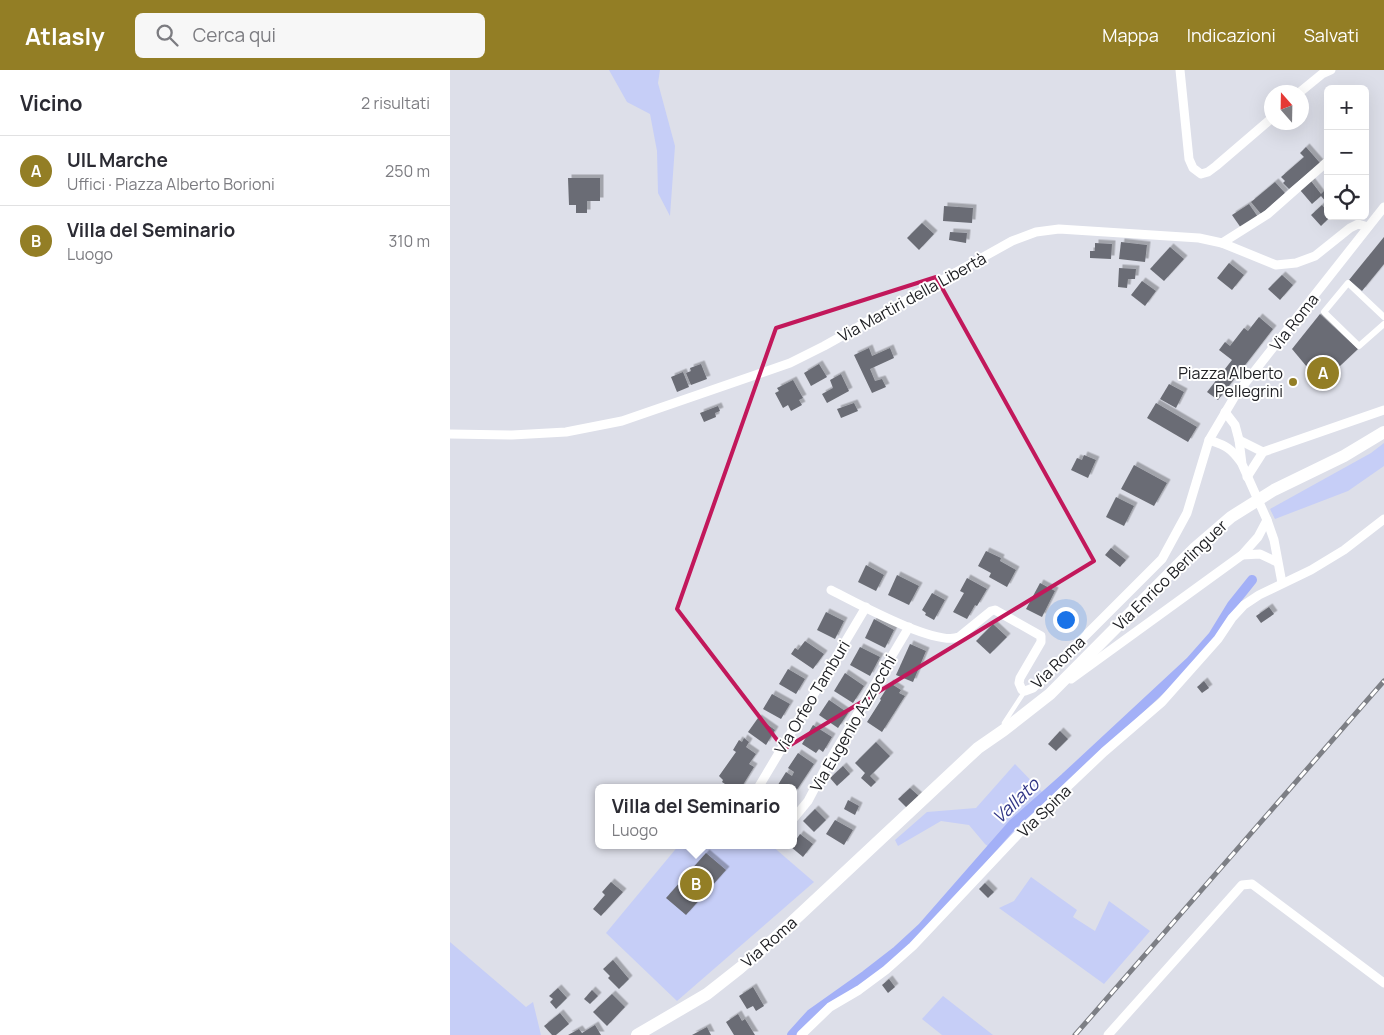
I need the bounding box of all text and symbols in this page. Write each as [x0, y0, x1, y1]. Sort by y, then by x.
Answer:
search box [135, 13, 485, 58]
text: Atlasly [25, 19, 105, 52]
icon: search [153, 21, 181, 49]
text: Cerca qui [193, 22, 276, 48]
text: Mappa [1102, 23, 1159, 47]
text: Indicazioni [1187, 23, 1276, 47]
text: Salvati [1304, 23, 1359, 47]
north arrow [1264, 85, 1309, 130]
map controls [1324, 85, 1369, 220]
button: + [1324, 85, 1369, 130]
text: Vicino [20, 89, 83, 117]
text: 2 risultati [361, 92, 430, 114]
button: − [1324, 130, 1369, 175]
text: UIL Marche [67, 147, 168, 173]
text: A [31, 160, 41, 182]
text: 250 m [385, 160, 430, 182]
text: Uffici · Piazza Alberto Borioni [67, 173, 275, 195]
button: locate [1324, 175, 1369, 220]
text: Villa del Seminario [67, 217, 235, 243]
text: B [31, 230, 41, 252]
text: 310 m [388, 230, 430, 252]
text: Luogo [67, 243, 113, 265]
street label: Via Martiri della Libertà [834, 247, 990, 347]
street label: Via Roma [1265, 289, 1323, 355]
pin: A [1307, 354, 1339, 392]
place label: Piazza Alberto Pellegrini [1178, 362, 1283, 402]
marker: Piazza Alberto Pellegrini [1287, 376, 1299, 388]
street label: Via Enrico Berlinguer [1108, 515, 1232, 635]
your location [1053, 607, 1079, 633]
street label: Via Roma [1026, 631, 1090, 693]
street label: Via Orfeo Tamburi [769, 636, 855, 758]
street label: Via Eugenio Azzocchi [805, 650, 901, 796]
water label: Vallato [987, 771, 1045, 828]
street label: Via Spina [1012, 780, 1076, 842]
popup [595, 784, 797, 849]
text: Villa del Seminario [612, 793, 780, 819]
text: Luogo [612, 819, 658, 841]
pin: B [680, 865, 712, 903]
street label: Via Roma [736, 912, 802, 972]

